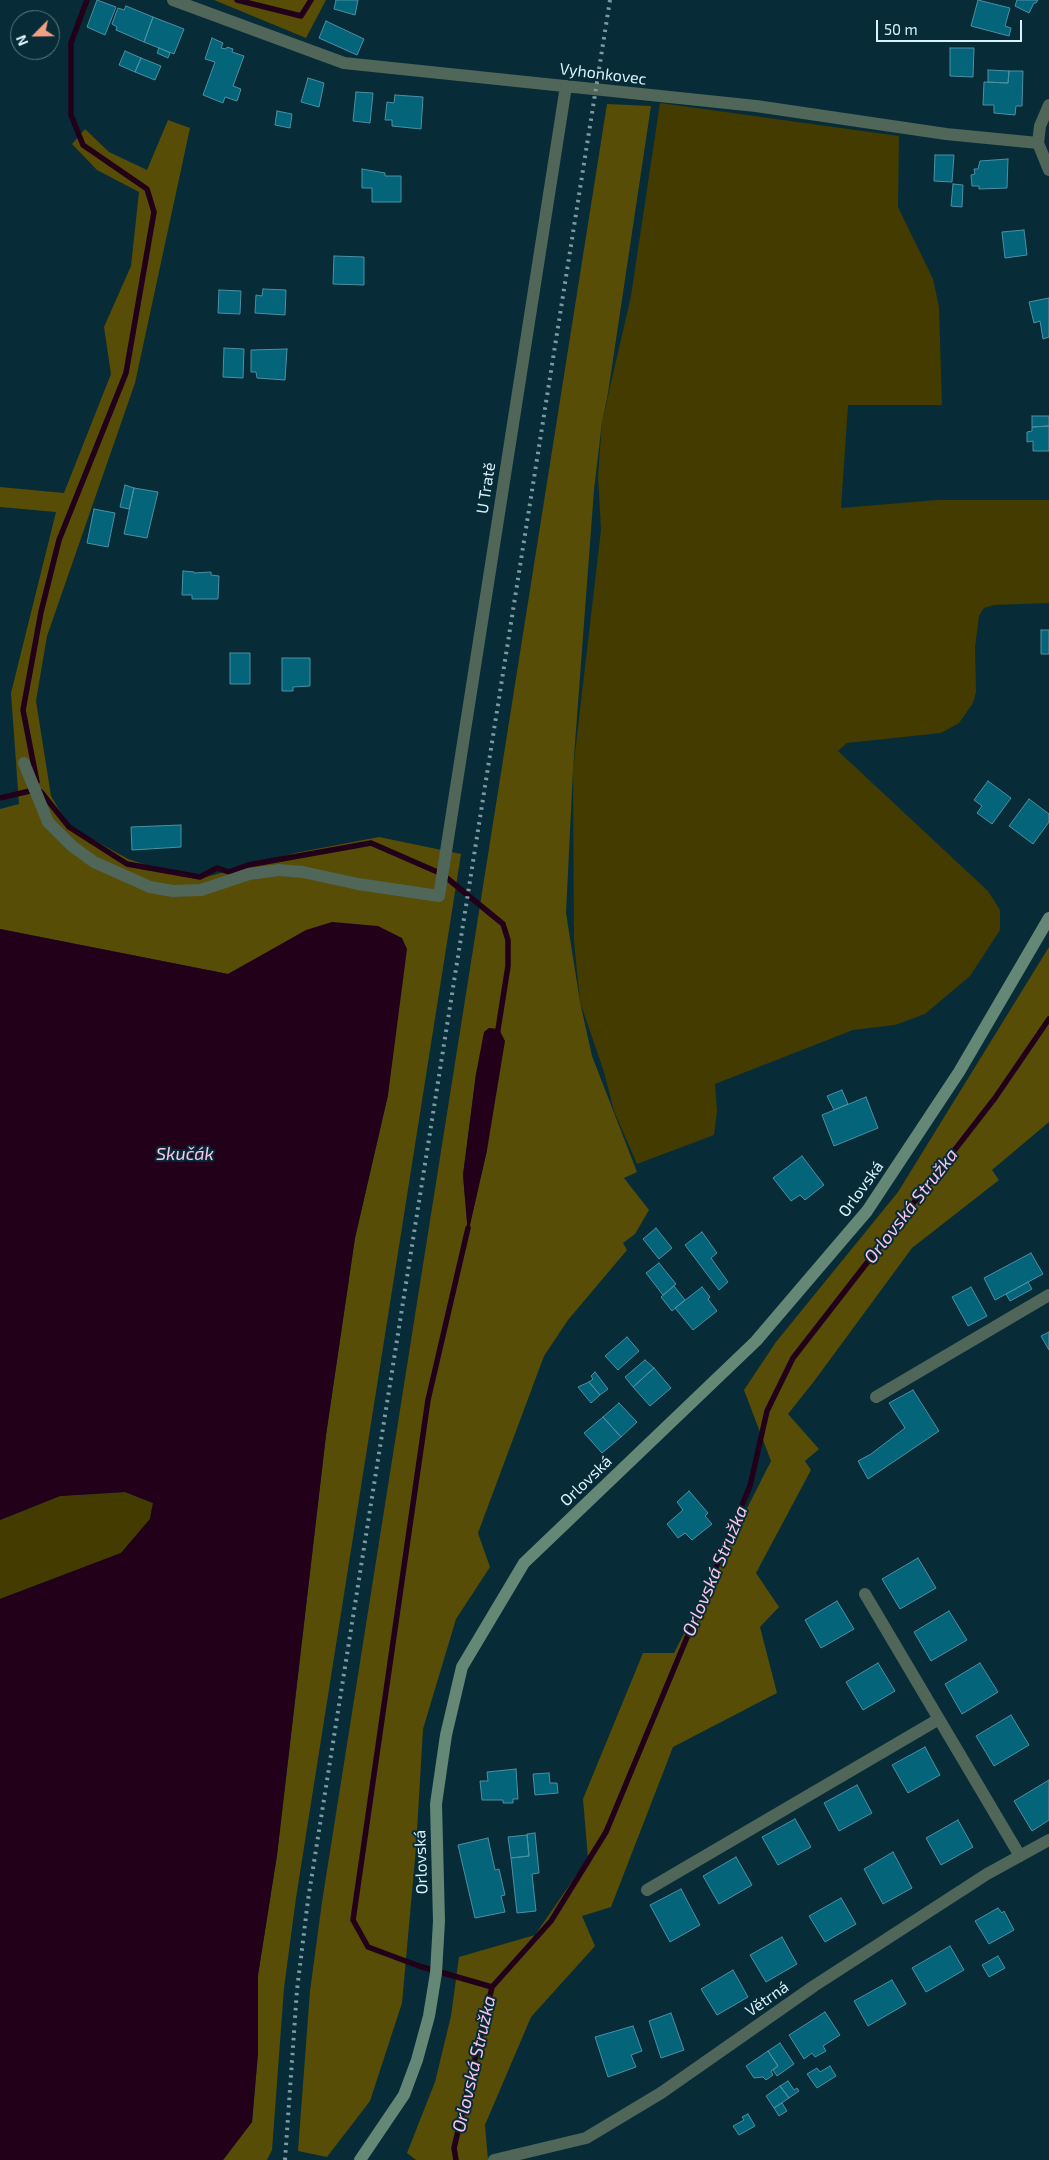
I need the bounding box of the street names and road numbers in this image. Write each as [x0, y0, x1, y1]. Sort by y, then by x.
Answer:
street label: Vyhonkovec [558, 59, 648, 89]
street label: U Tratě [472, 461, 500, 515]
street label: Orlovská [834, 1157, 888, 1221]
street label: Orlovská [556, 1452, 616, 1510]
street label: Orlovská [410, 1829, 432, 1895]
street label: Větrná [742, 1977, 792, 2021]

